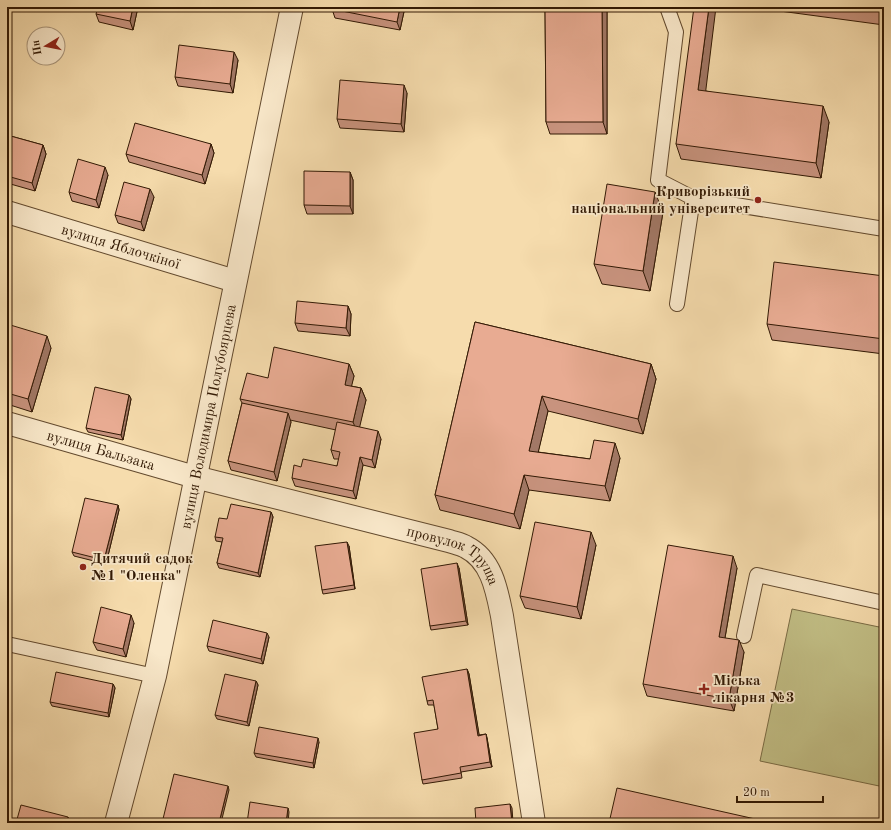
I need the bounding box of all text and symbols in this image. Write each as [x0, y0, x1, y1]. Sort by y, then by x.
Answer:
north arrow [26, 26, 66, 66]
text: Пн [31, 39, 44, 56]
place label: Криворізький національний університет [571, 185, 750, 217]
marker: Криворізький національний університет [753, 195, 763, 205]
street label: вулиця Яблочкіної [59, 223, 182, 273]
street label: вулиця Володимира Полубоярцева [179, 302, 240, 531]
street label: вулиця Бальзака [45, 429, 157, 474]
street label: провулок Труща [405, 525, 500, 588]
place label: Дитячий садок №1 "Оленка" [91, 552, 193, 584]
marker: Дитячий садок №1 "Оленка" [78, 562, 88, 572]
place label: Міська лікарня №3 [713, 674, 794, 706]
marker: Міська лікарня №3 [698, 683, 710, 695]
scale bar [737, 778, 823, 804]
text: 20 m [743, 787, 770, 799]

